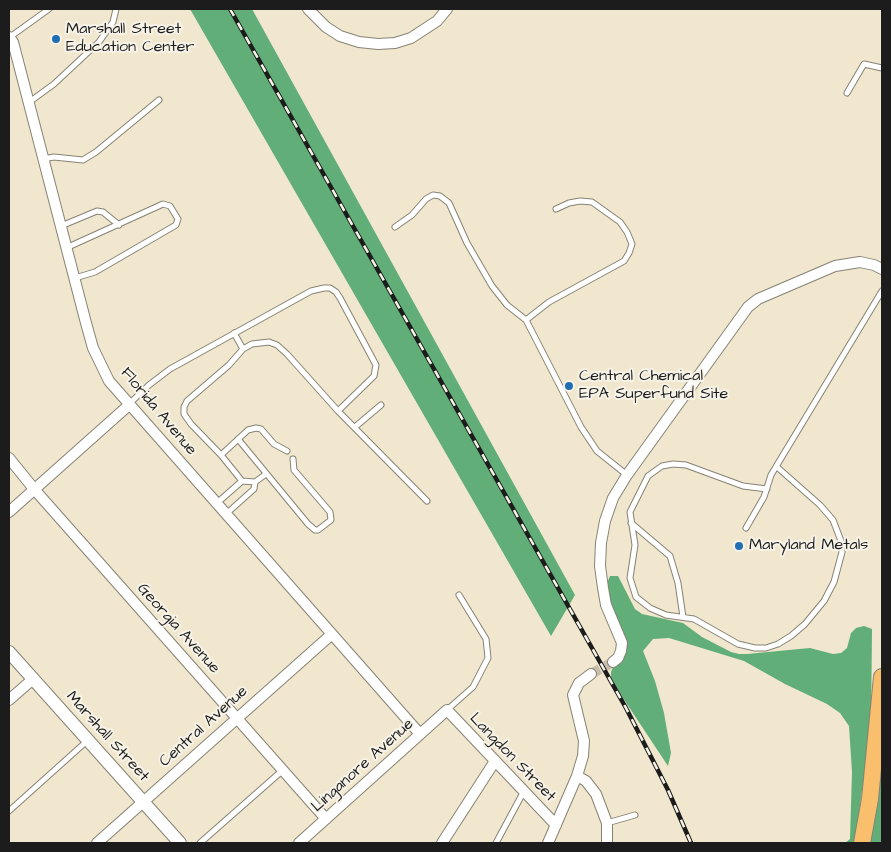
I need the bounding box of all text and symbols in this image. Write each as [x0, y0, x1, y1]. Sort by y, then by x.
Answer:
place label: Marshall Street Education Center [66, 20, 194, 58]
marker: Marshall Street Education Center [50, 33, 62, 45]
street label: Florida Avenue [116, 364, 200, 460]
place label: Central Chemical EPA Superfund Site [579, 367, 728, 405]
marker: Central Chemical EPA Superfund Site [563, 380, 575, 392]
place label: Maryland Metals [749, 536, 868, 556]
marker: Maryland Metals [733, 540, 745, 552]
street label: Georgia Avenue [132, 580, 224, 678]
street label: Central Avenue [156, 682, 252, 772]
street label: Marshall Street [61, 688, 153, 786]
street label: Langdon Street [465, 709, 559, 807]
street label: Linganore Avenue [308, 715, 418, 817]

